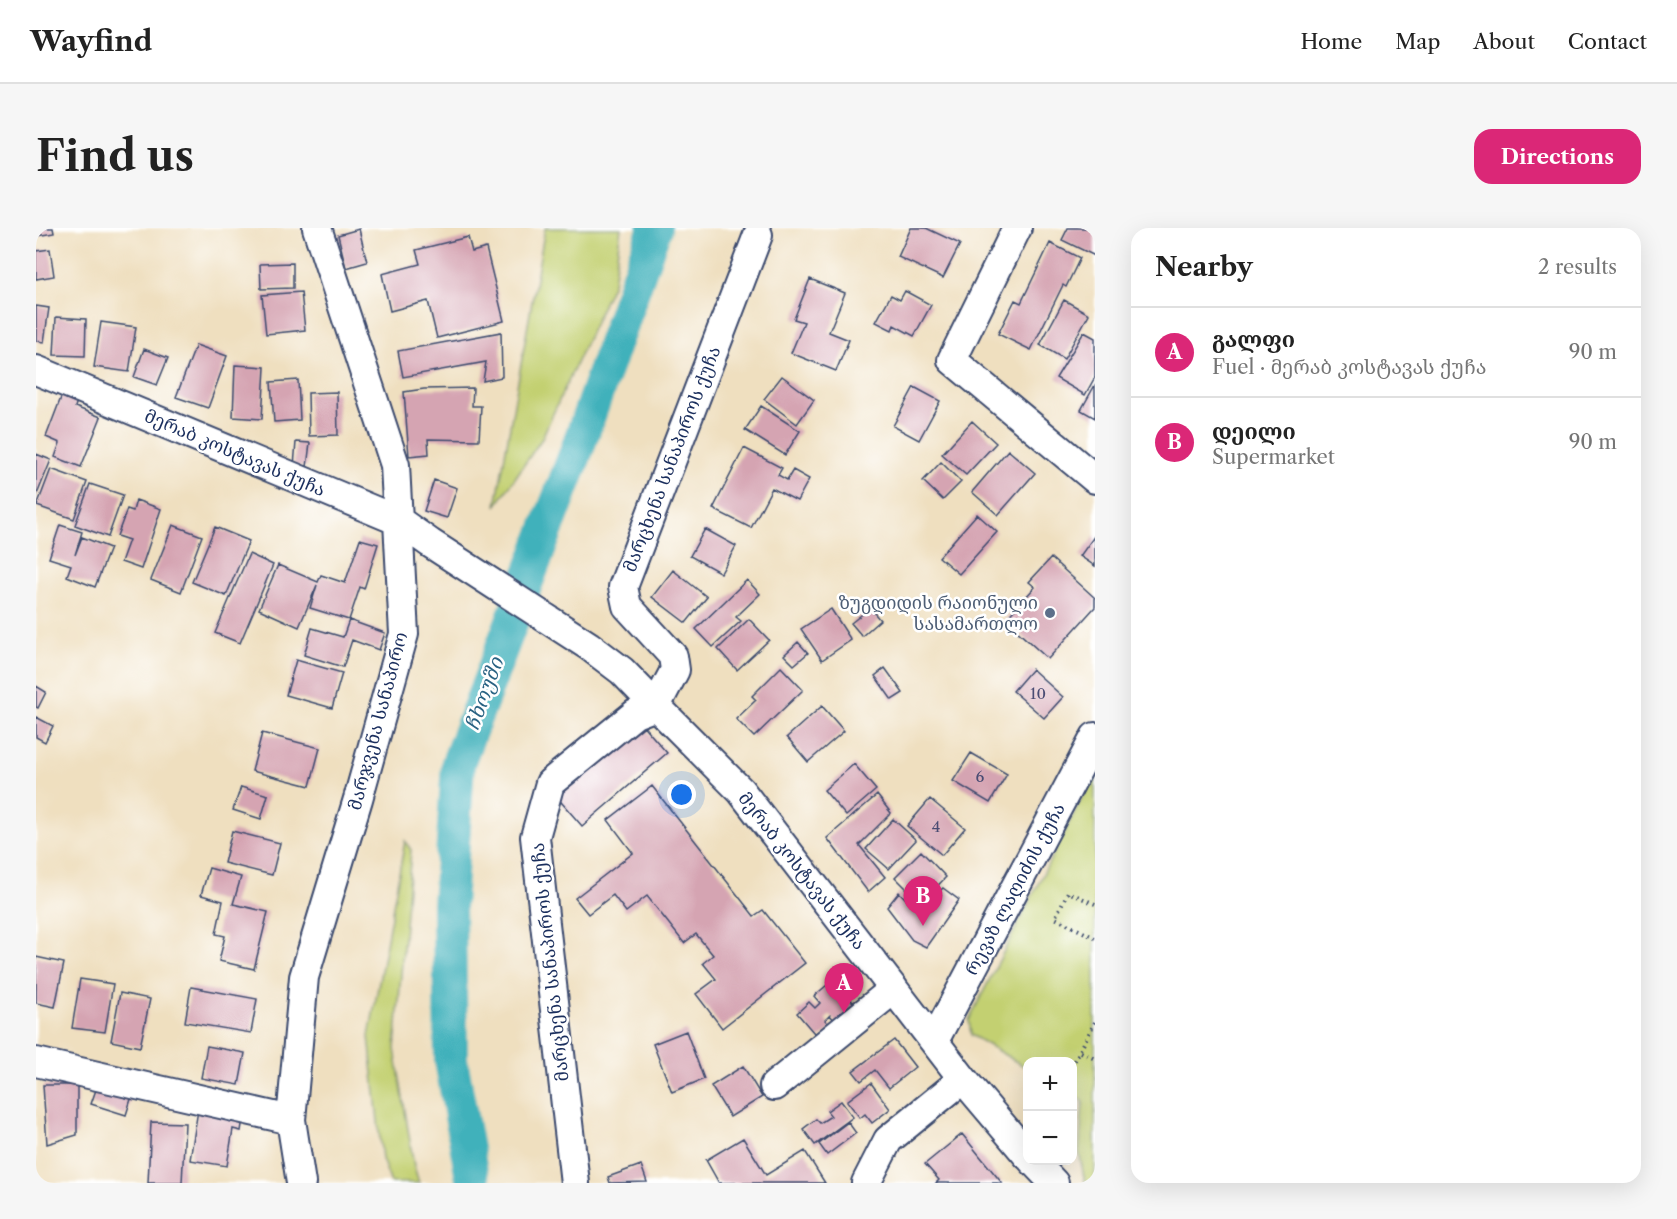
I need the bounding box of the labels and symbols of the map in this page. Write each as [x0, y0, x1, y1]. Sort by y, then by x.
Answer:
street label: მარცხენა სანაპიროს ქუჩა [619, 343, 725, 575]
street label: მერაბ კოსტავას ქუჩა [141, 405, 329, 501]
place label: ზუგდიდის რაიონული სასამართლო [839, 592, 1038, 635]
marker: ზუგდიდის რაიონული სასამართლო [1043, 606, 1057, 620]
street label: მარჯვენა სანაპირო [344, 630, 412, 812]
water label: ჩხოუში [460, 653, 510, 734]
house number: 10 [1030, 684, 1046, 703]
house number: 6 [976, 767, 985, 786]
your location [667, 780, 696, 809]
street label: მერაბ კოსტავას ქუჩა [734, 788, 870, 954]
street label: რევაზ ლაღიძის ქუჩა [960, 799, 1070, 979]
house number: 4 [932, 817, 940, 836]
street label: მარცხენა სანაპიროს ქუჩა [527, 841, 573, 1083]
pin: B [904, 876, 942, 926]
pin: A [824, 964, 864, 1013]

